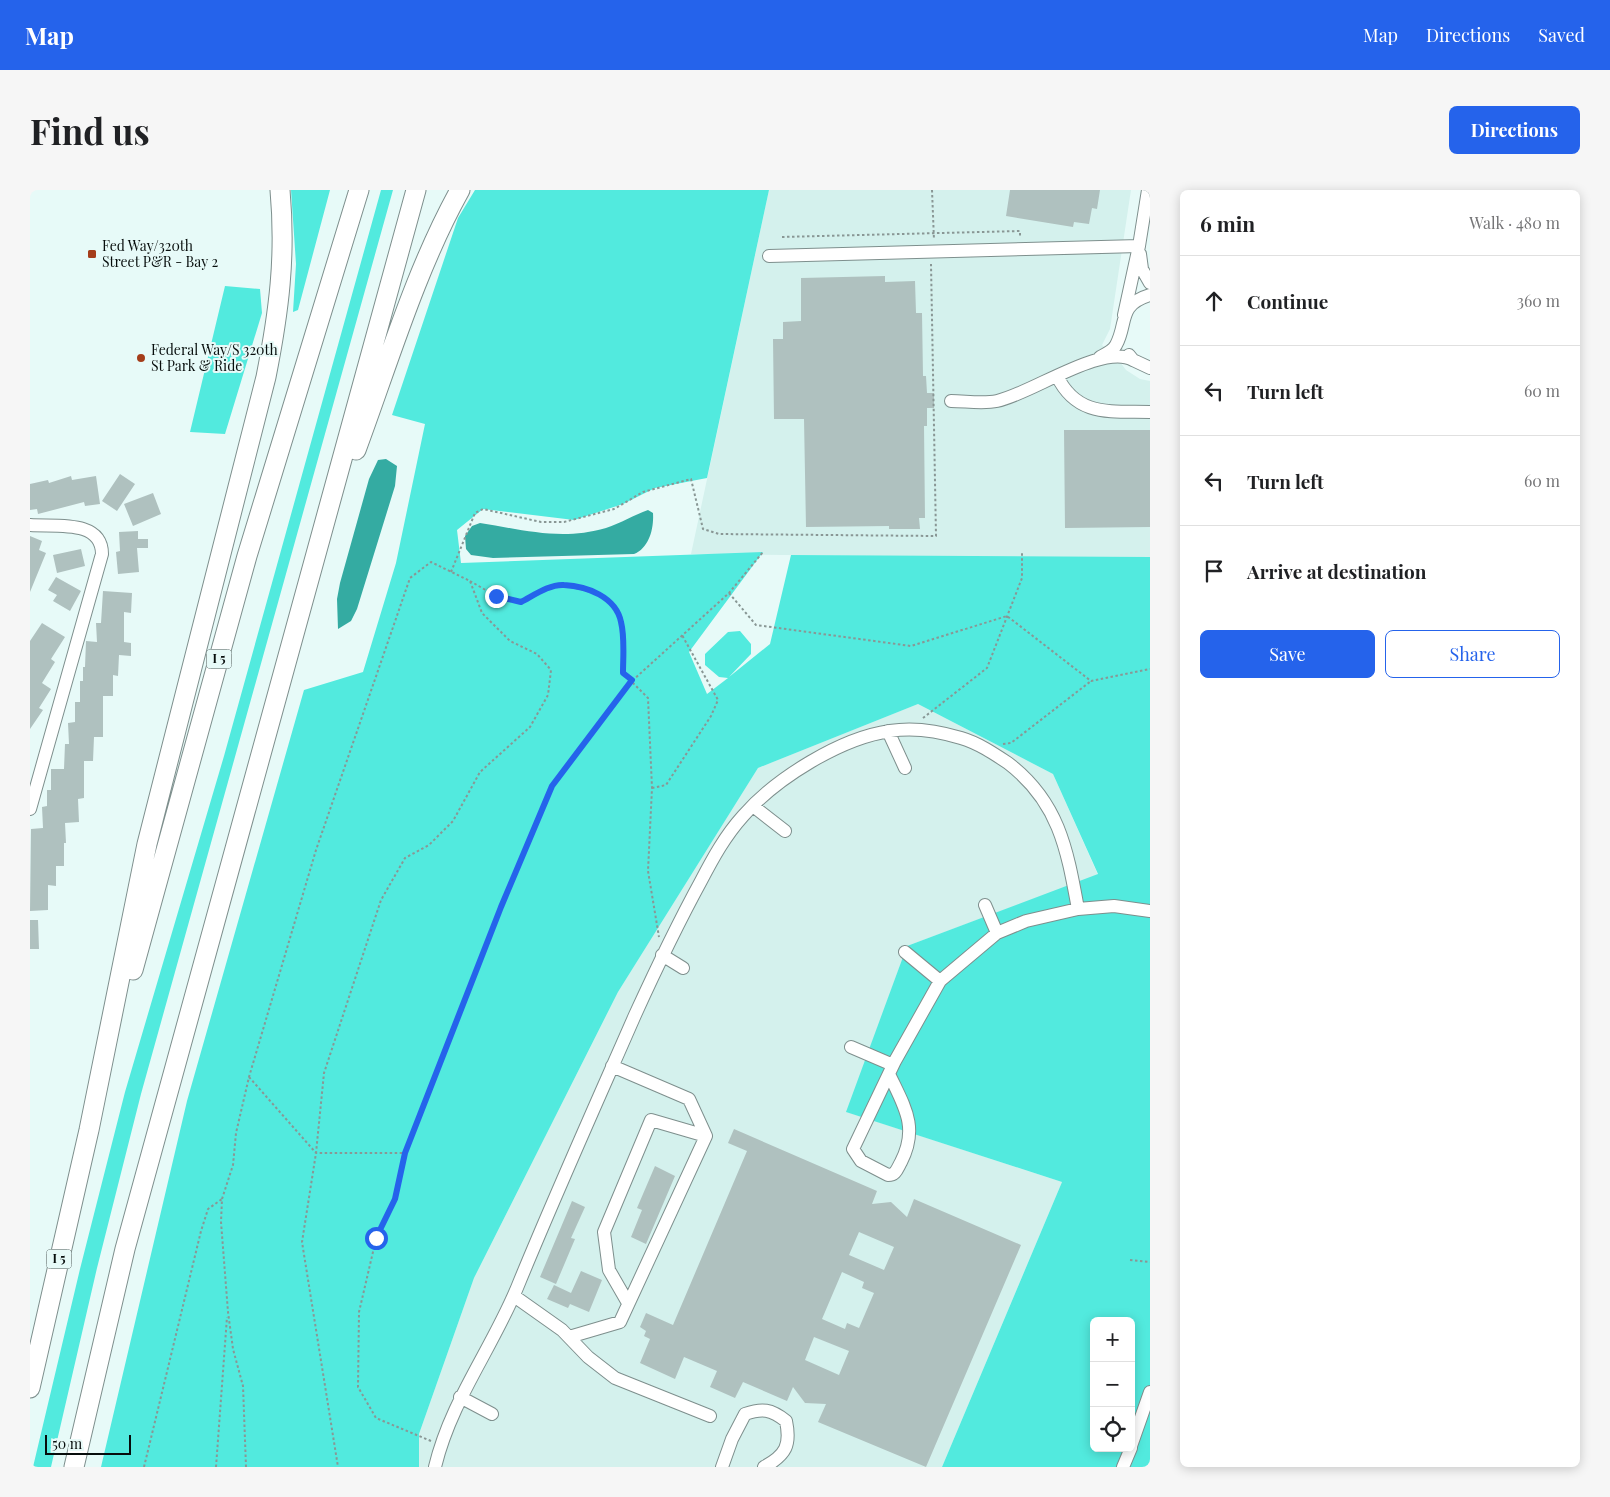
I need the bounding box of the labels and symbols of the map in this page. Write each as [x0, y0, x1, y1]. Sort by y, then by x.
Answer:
place label: Fed Way/320th Street P&R - Bay 2 [102, 236, 218, 271]
marker: Fed Way/320th Street P&R - Bay 2 [86, 248, 98, 260]
place label: Federal Way/S 320th St Park & Ride [151, 340, 278, 375]
marker: Federal Way/S 320th St Park & Ride [135, 352, 147, 364]
route end [485, 585, 508, 608]
road number: I 5 [206, 649, 232, 668]
route start [365, 1227, 388, 1250]
road number: I 5 [46, 1250, 72, 1268]
scale bar [45, 1432, 131, 1455]

